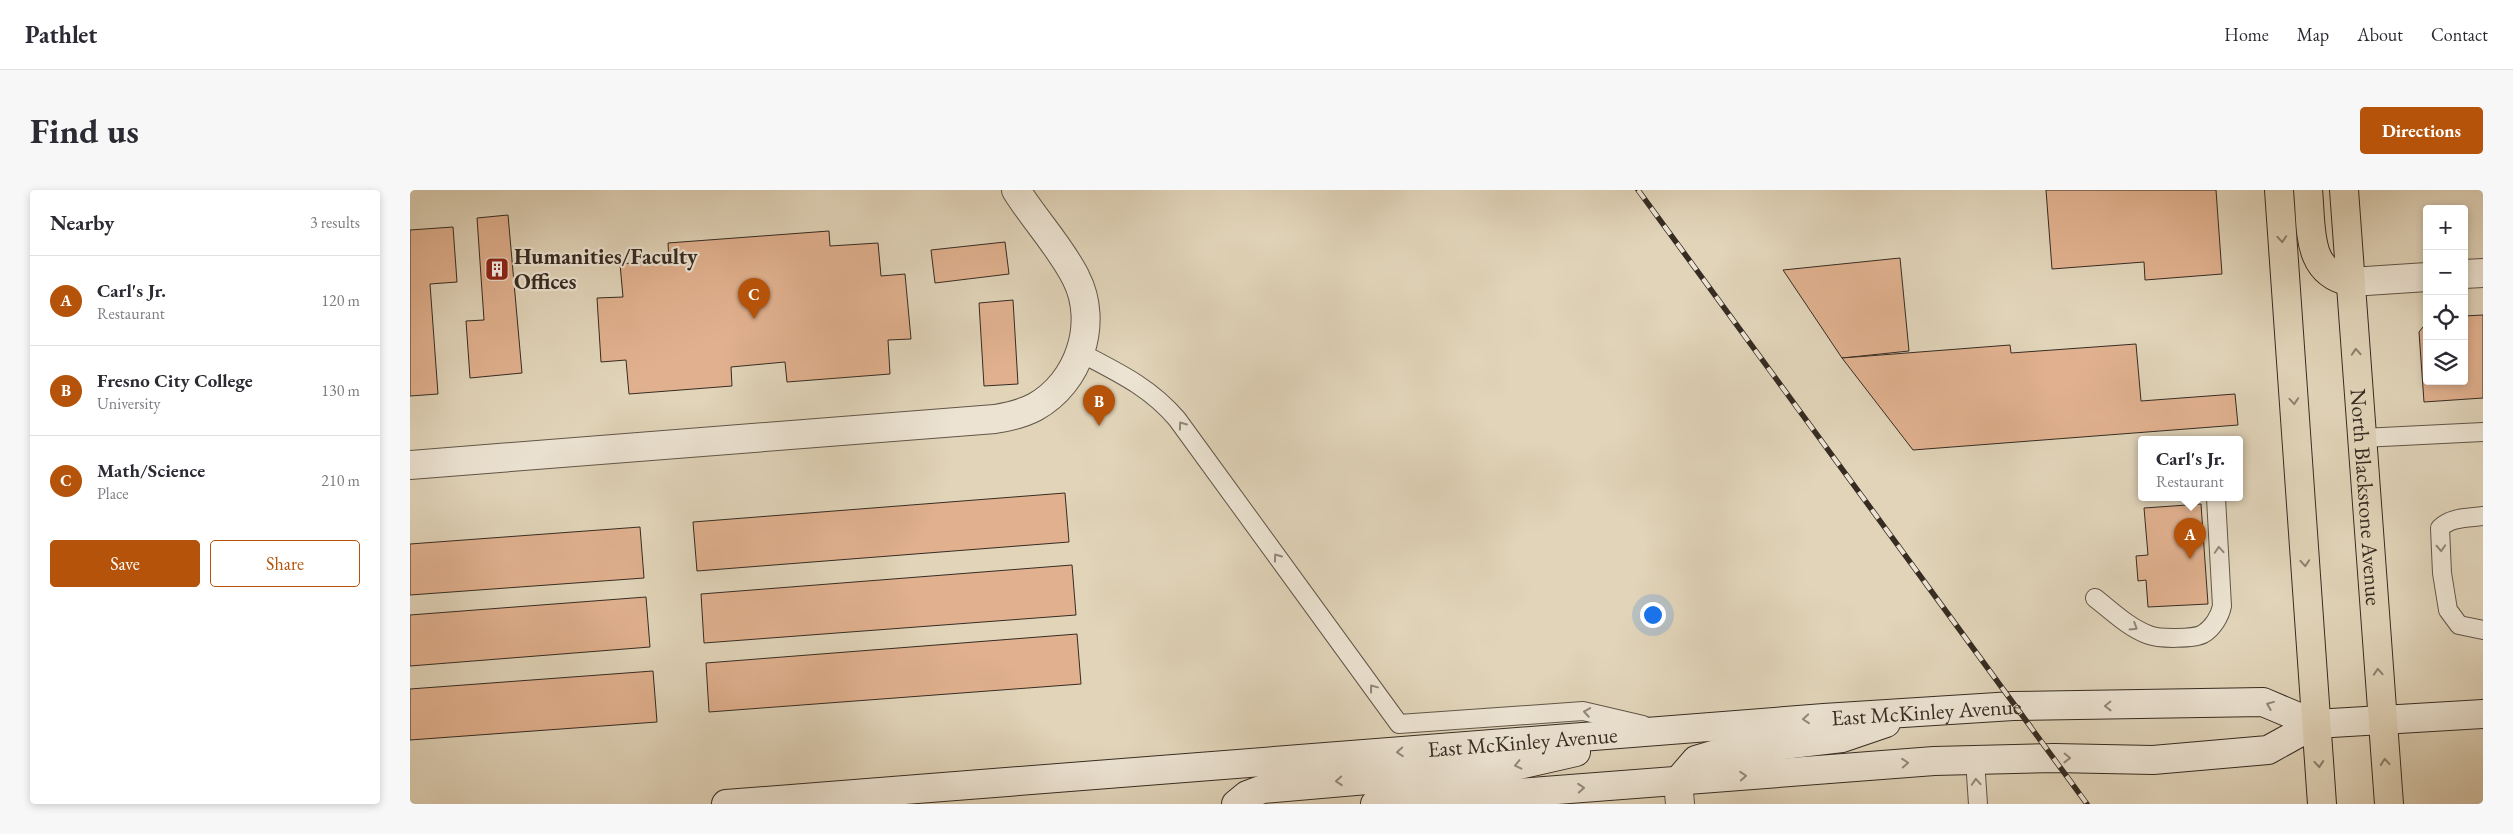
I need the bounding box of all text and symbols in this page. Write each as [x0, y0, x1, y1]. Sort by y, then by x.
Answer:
text: Pathlet [25, 19, 97, 50]
text: Home [2224, 23, 2269, 46]
text: Map [2297, 23, 2329, 46]
text: About [2357, 23, 2403, 46]
text: Contact [2431, 23, 2488, 46]
button: Directions [2360, 107, 2483, 154]
text: Find us [30, 108, 139, 153]
map controls [2423, 205, 2468, 385]
button: + [2423, 205, 2468, 250]
text: Nearby [50, 209, 114, 236]
text: 3 results [310, 212, 360, 233]
one-way arrow [2276, 235, 2287, 243]
place label: Humanities/Faculty Offices [514, 242, 698, 296]
button: − [2423, 250, 2468, 295]
building icon: Humanities/Faculty Offices [484, 256, 510, 282]
text: Carl's Jr. [97, 278, 166, 303]
pin: C [738, 278, 770, 319]
text: A [60, 290, 72, 311]
text: 120 m [321, 290, 360, 311]
button: locate [2423, 295, 2468, 340]
text: Restaurant [97, 303, 165, 324]
button: layers [2423, 340, 2468, 385]
one-way arrow [2350, 348, 2361, 356]
text: Fresno City College [97, 368, 253, 393]
text: B [61, 380, 71, 401]
text: 130 m [321, 380, 360, 401]
pin: B [1083, 385, 1115, 426]
street label: North Blackstone Avenue [2344, 388, 2388, 607]
text: University [97, 393, 161, 414]
one-way arrow [2288, 397, 2299, 405]
one-way arrow [1179, 421, 1188, 431]
popup [2138, 436, 2243, 501]
text: Carl's Jr. [2156, 446, 2225, 471]
text: Math/Science [97, 458, 205, 483]
text: C [60, 470, 72, 491]
text: 210 m [321, 470, 360, 491]
text: Restaurant [2156, 471, 2224, 492]
text: Place [97, 483, 129, 504]
pin: A [2174, 518, 2206, 559]
button: Save [50, 540, 200, 587]
button: Share [210, 540, 360, 587]
one-way arrow [2436, 545, 2446, 553]
one-way arrow [2214, 546, 2225, 554]
one-way arrow [1274, 553, 1283, 563]
one-way arrow [2299, 559, 2310, 567]
your location [1640, 602, 1666, 628]
one-way arrow [2129, 620, 2138, 630]
one-way arrow [2372, 667, 2383, 675]
one-way arrow [1370, 684, 1379, 694]
street label: East McKinley Avenue [1830, 692, 2022, 733]
one-way arrow [2104, 701, 2112, 711]
one-way arrow [2266, 701, 2275, 711]
one-way arrow [1582, 708, 1591, 718]
one-way arrow [1802, 713, 1810, 724]
street label: East McKinley Avenue [1426, 720, 1619, 764]
one-way arrow [1396, 746, 1404, 757]
one-way arrow [2064, 753, 2072, 763]
one-way arrow [1901, 758, 1909, 769]
one-way arrow [2380, 758, 2391, 766]
one-way arrow [1514, 759, 1523, 770]
one-way arrow [2313, 760, 2324, 768]
one-way arrow [1739, 770, 1747, 781]
one-way arrow [1335, 775, 1343, 786]
one-way arrow [1971, 778, 1982, 786]
one-way arrow [1577, 783, 1585, 794]

